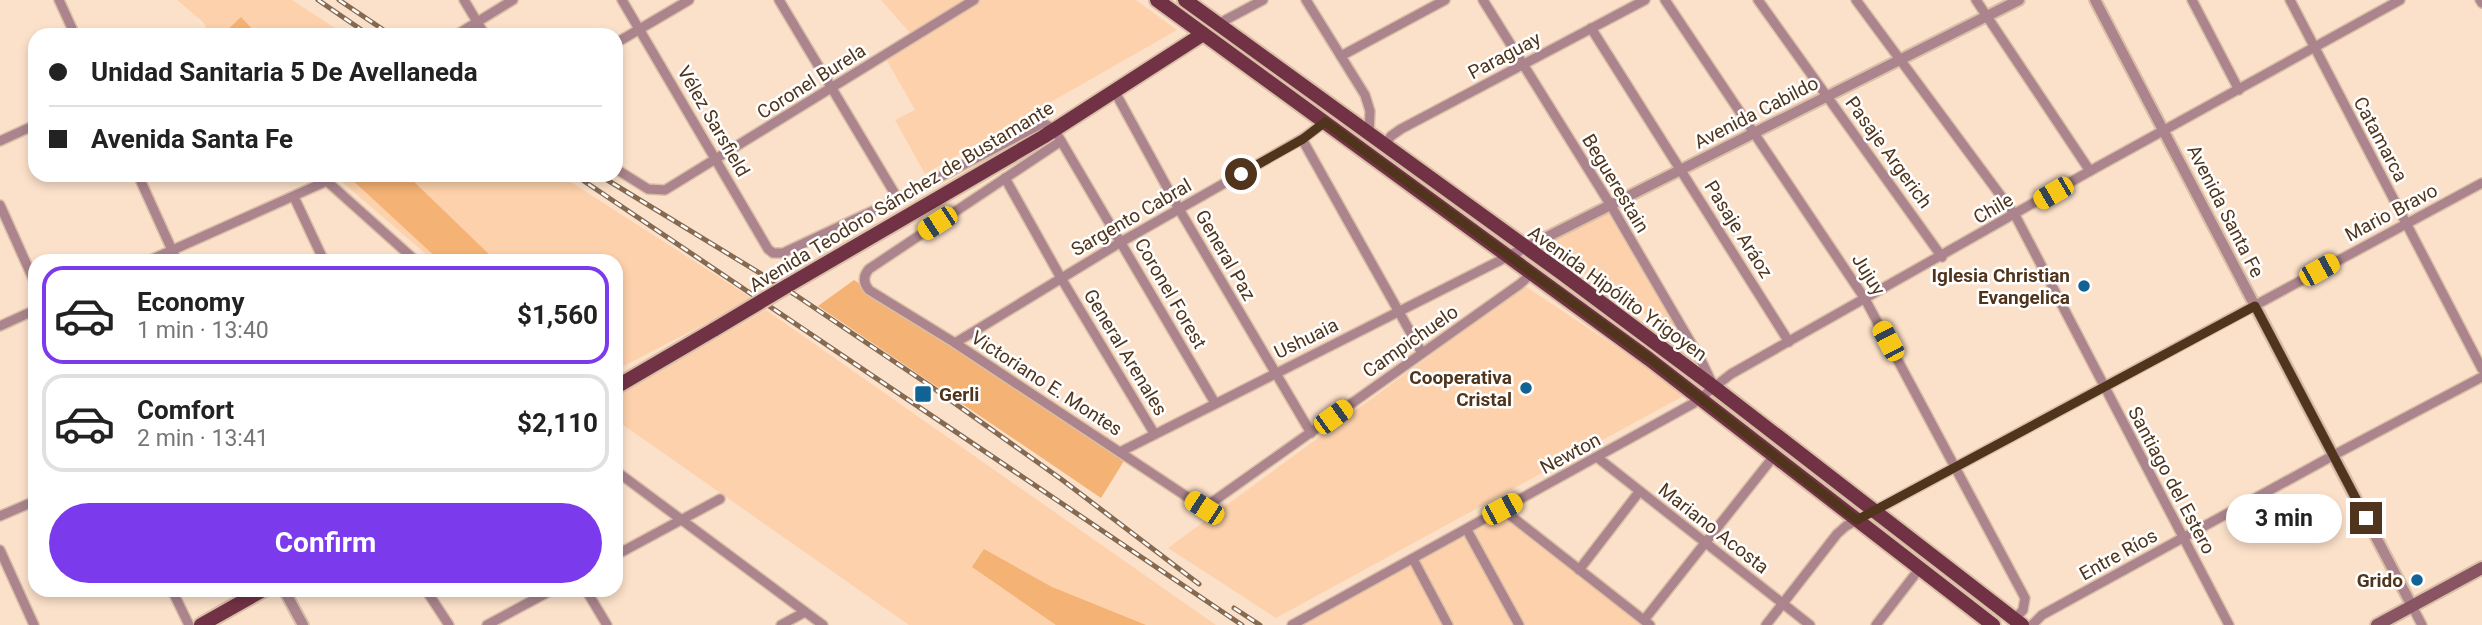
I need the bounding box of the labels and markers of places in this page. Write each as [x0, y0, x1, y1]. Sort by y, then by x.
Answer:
place label: Iglesia Christian Evangelica [1932, 264, 2070, 309]
marker: Iglesia Christian Evangelica [2076, 278, 2092, 294]
place label: Cooperativa Cristal [1409, 366, 1512, 411]
marker: Cooperativa Cristal [1518, 380, 1534, 396]
place label: Gerli [939, 383, 979, 406]
marker: Gerli [913, 384, 933, 404]
place label: Grido [2357, 569, 2403, 592]
marker: Grido [2409, 572, 2425, 588]

